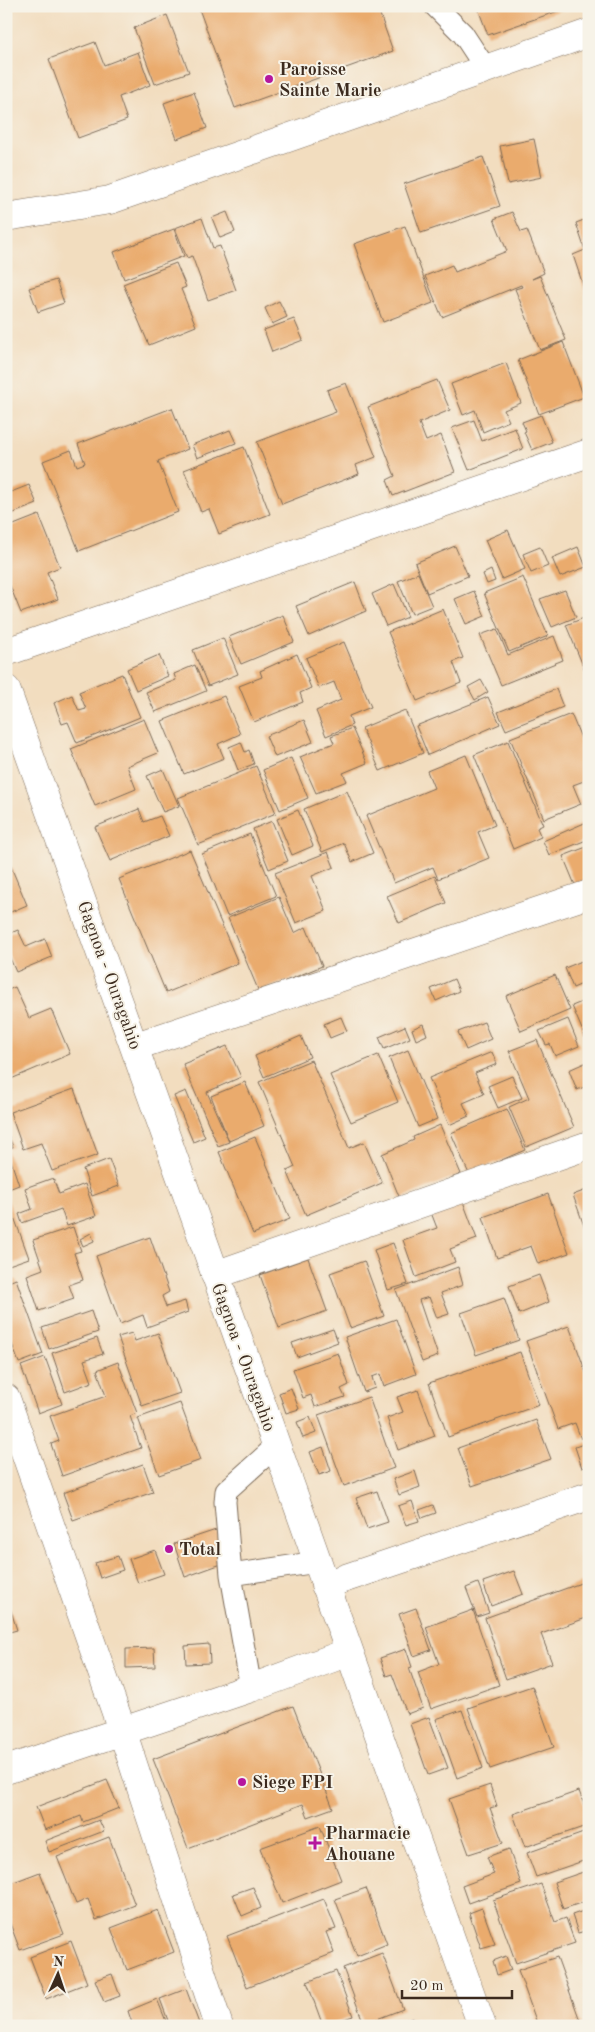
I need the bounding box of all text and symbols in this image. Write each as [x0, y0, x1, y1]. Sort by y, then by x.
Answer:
place label: Paroisse Sainte Marie [279, 61, 382, 100]
marker: Paroisse Sainte Marie [263, 73, 275, 85]
street label: Gagnoa - Ouragahio [74, 899, 144, 1052]
street label: Gagnoa - Ouragahio [208, 1281, 278, 1434]
place label: Total [179, 1541, 222, 1559]
marker: Total [163, 1543, 175, 1555]
place label: Siege FPI [252, 1774, 333, 1792]
marker: Siege FPI [236, 1776, 248, 1788]
place label: Pharmacie Ahouane [325, 1825, 410, 1864]
marker: Pharmacie Ahouane [309, 1837, 321, 1849]
north arrow [32, 1950, 82, 2000]
text: N [53, 1955, 65, 1969]
scale bar [402, 1967, 512, 1999]
text: 20 m [410, 1979, 444, 1994]

